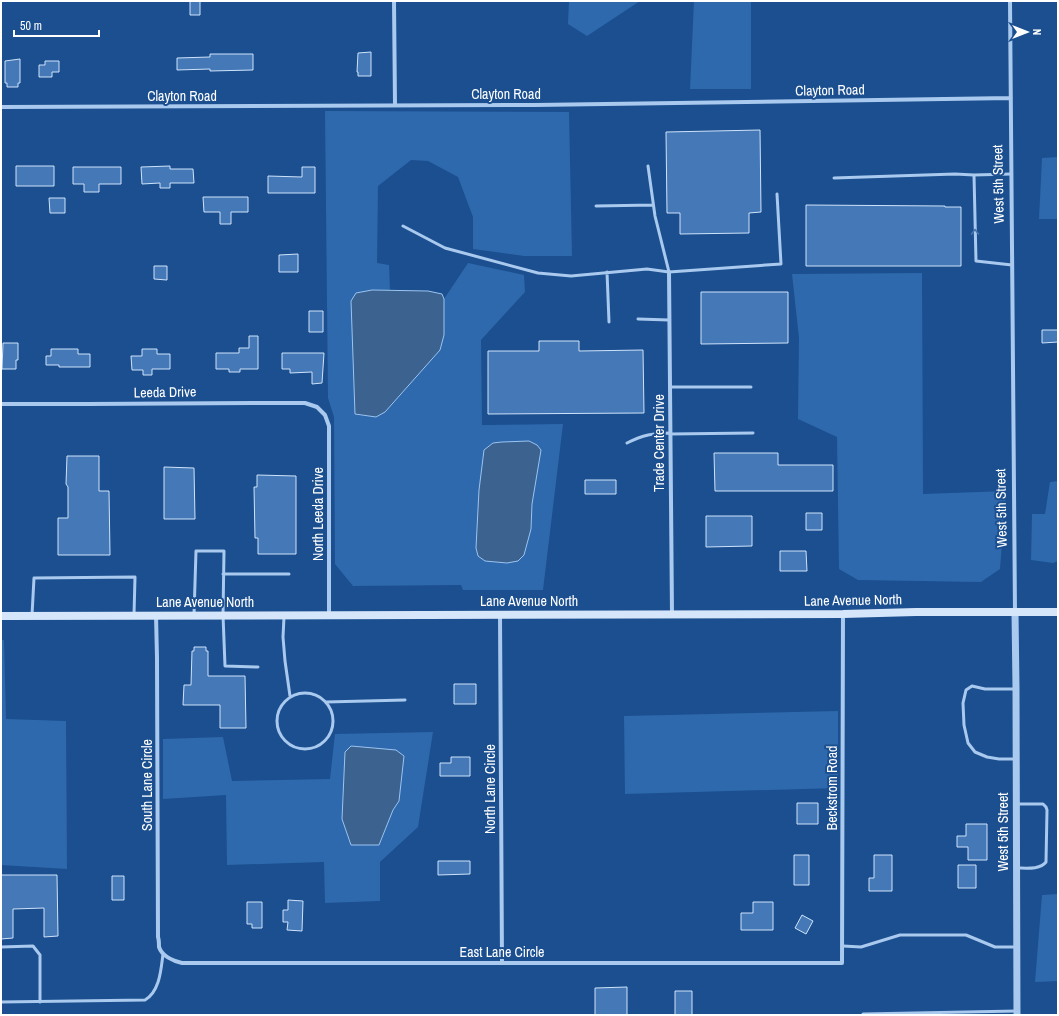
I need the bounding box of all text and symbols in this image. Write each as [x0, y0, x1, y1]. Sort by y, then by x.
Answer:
scale bar [14, 12, 99, 38]
north arrow [1007, 12, 1047, 52]
text: 50 m [20, 18, 42, 34]
text: N [1030, 29, 1044, 35]
street label: Clayton Road [795, 80, 865, 100]
street label: Clayton Road [471, 85, 541, 103]
street label: Clayton Road [147, 87, 217, 105]
street label: West 5th Street [988, 144, 1008, 224]
one-way arrow [971, 229, 979, 235]
street label: Leeda Drive [134, 382, 196, 402]
street label: Trade Center Drive [650, 394, 668, 492]
street label: North Leeda Drive [309, 467, 327, 561]
street label: West 5th Street [991, 468, 1011, 548]
street label: Lane Avenue North [804, 590, 902, 610]
street label: Lane Avenue North [480, 592, 578, 610]
street label: Lane Avenue North [156, 593, 254, 611]
street label: South Lane Circle [138, 739, 156, 831]
street label: North Lane Circle [481, 744, 499, 834]
street label: Beckstrom Road [823, 746, 841, 830]
street label: West 5th Street [994, 793, 1012, 871]
street label: East Lane Circle [460, 943, 544, 961]

